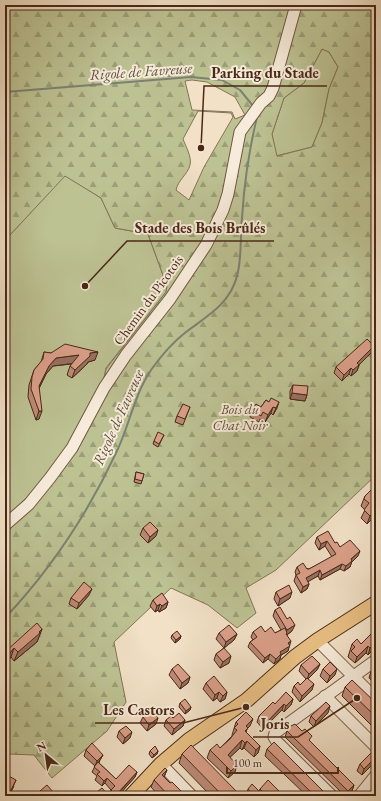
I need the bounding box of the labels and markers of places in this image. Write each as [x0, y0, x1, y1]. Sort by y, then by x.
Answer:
callout: Parking du Stade [204, 59, 327, 86]
callout: Stade des Bois Brûlés [127, 214, 274, 241]
callout: Les Castors [95, 696, 183, 723]
callout: Joris [253, 710, 298, 737]

